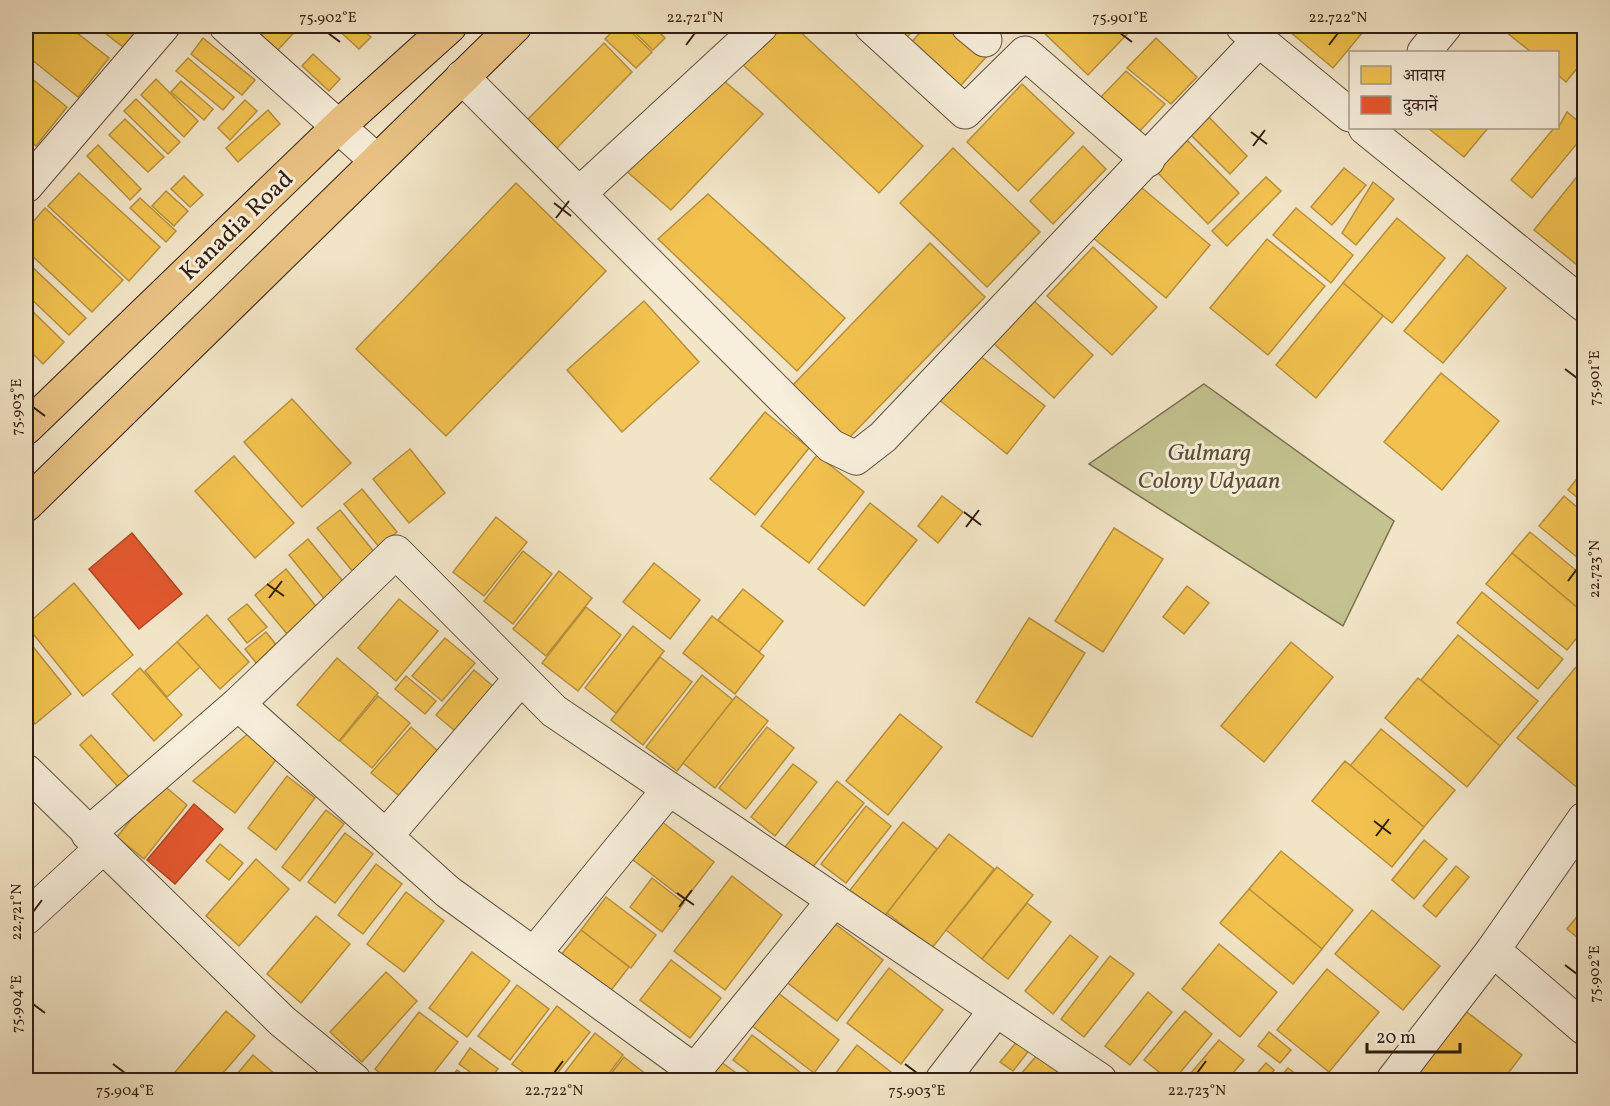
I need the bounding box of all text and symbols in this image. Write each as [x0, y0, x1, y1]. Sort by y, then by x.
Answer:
text: 75.902°E [299, 8, 357, 29]
text: 22.721°N [667, 8, 723, 29]
text: 75.901°E [1092, 8, 1148, 29]
text: 22.722°N [1309, 8, 1367, 29]
legend [1349, 51, 1559, 129]
text: आवास [1403, 64, 1446, 89]
text: दुकानें [1402, 94, 1439, 119]
street label: Kanadia Road [173, 163, 302, 289]
text: 75.901°E [1585, 350, 1606, 406]
text: 75.903°E [7, 378, 28, 436]
park label: Gulmarg Colony Udyaan [1138, 437, 1280, 499]
text: 22.723°N [1585, 540, 1606, 598]
text: 22.721°N [7, 884, 28, 940]
text: 75.902°E [1585, 945, 1606, 1003]
text: 75.904°E [7, 975, 28, 1033]
scale bar [1367, 1016, 1460, 1054]
text: 20 m [1376, 1026, 1416, 1051]
text: 75.904°E [96, 1081, 154, 1102]
text: 22.722°N [525, 1081, 583, 1102]
text: 75.903°E [888, 1081, 946, 1102]
text: 22.723°N [1168, 1081, 1226, 1102]

